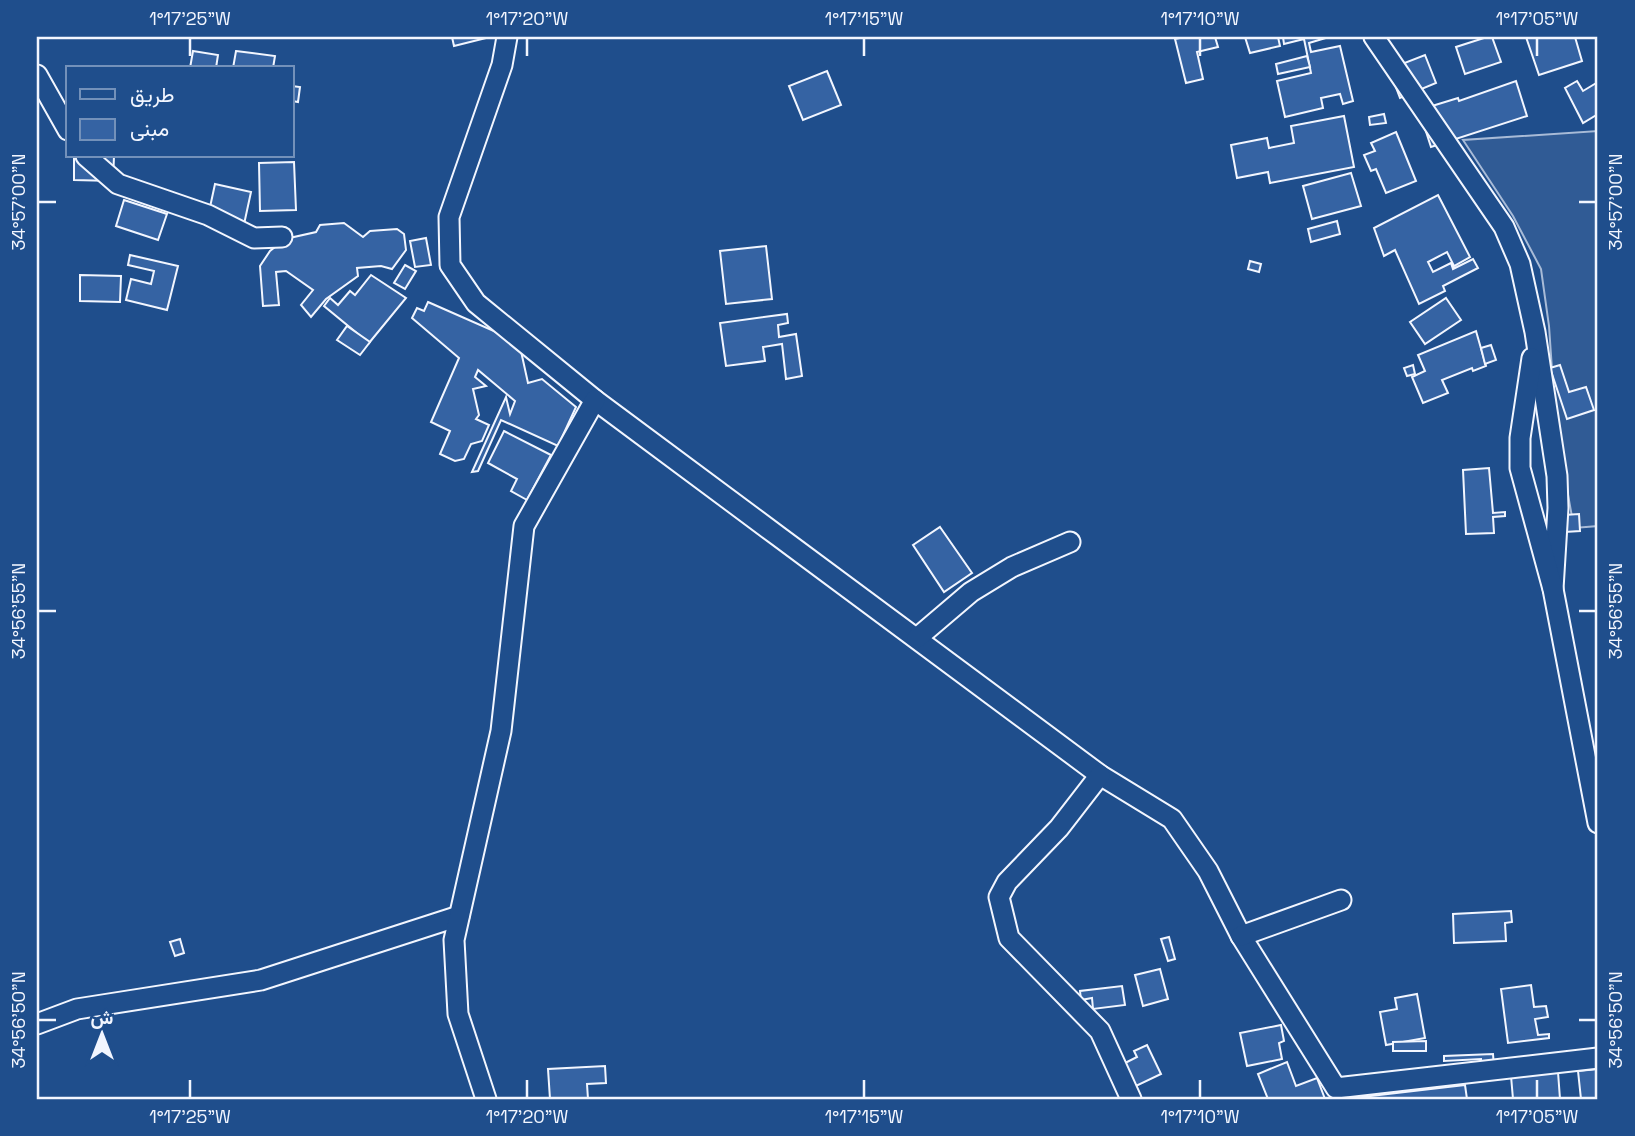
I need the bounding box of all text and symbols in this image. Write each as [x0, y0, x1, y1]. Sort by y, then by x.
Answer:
text: 1°17'25"W [149, 7, 231, 30]
text: 1°17'20"W [486, 7, 568, 30]
text: 1°17'15"W [825, 7, 903, 30]
text: 1°17'10"W [1160, 7, 1240, 30]
text: 1°17'05"W [1496, 7, 1578, 30]
legend [66, 66, 294, 158]
text: طريق [130, 81, 175, 108]
text: مبنى [130, 115, 169, 142]
text: 34°57'00"N [7, 154, 30, 250]
text: 34°57'00"N [1604, 154, 1627, 250]
text: 34°56'55"N [7, 563, 30, 659]
text: 34°56'55"N [1604, 563, 1627, 659]
text: 34°56'50"N [7, 971, 30, 1069]
text: 34°56'50"N [1604, 971, 1627, 1069]
north arrow [66, 1000, 136, 1070]
text: ش [91, 1005, 114, 1030]
text: 1°17'25"W [149, 1105, 231, 1128]
text: 1°17'20"W [486, 1105, 568, 1128]
text: 1°17'15"W [825, 1105, 903, 1128]
text: 1°17'10"W [1160, 1105, 1240, 1128]
text: 1°17'05"W [1496, 1105, 1578, 1128]

